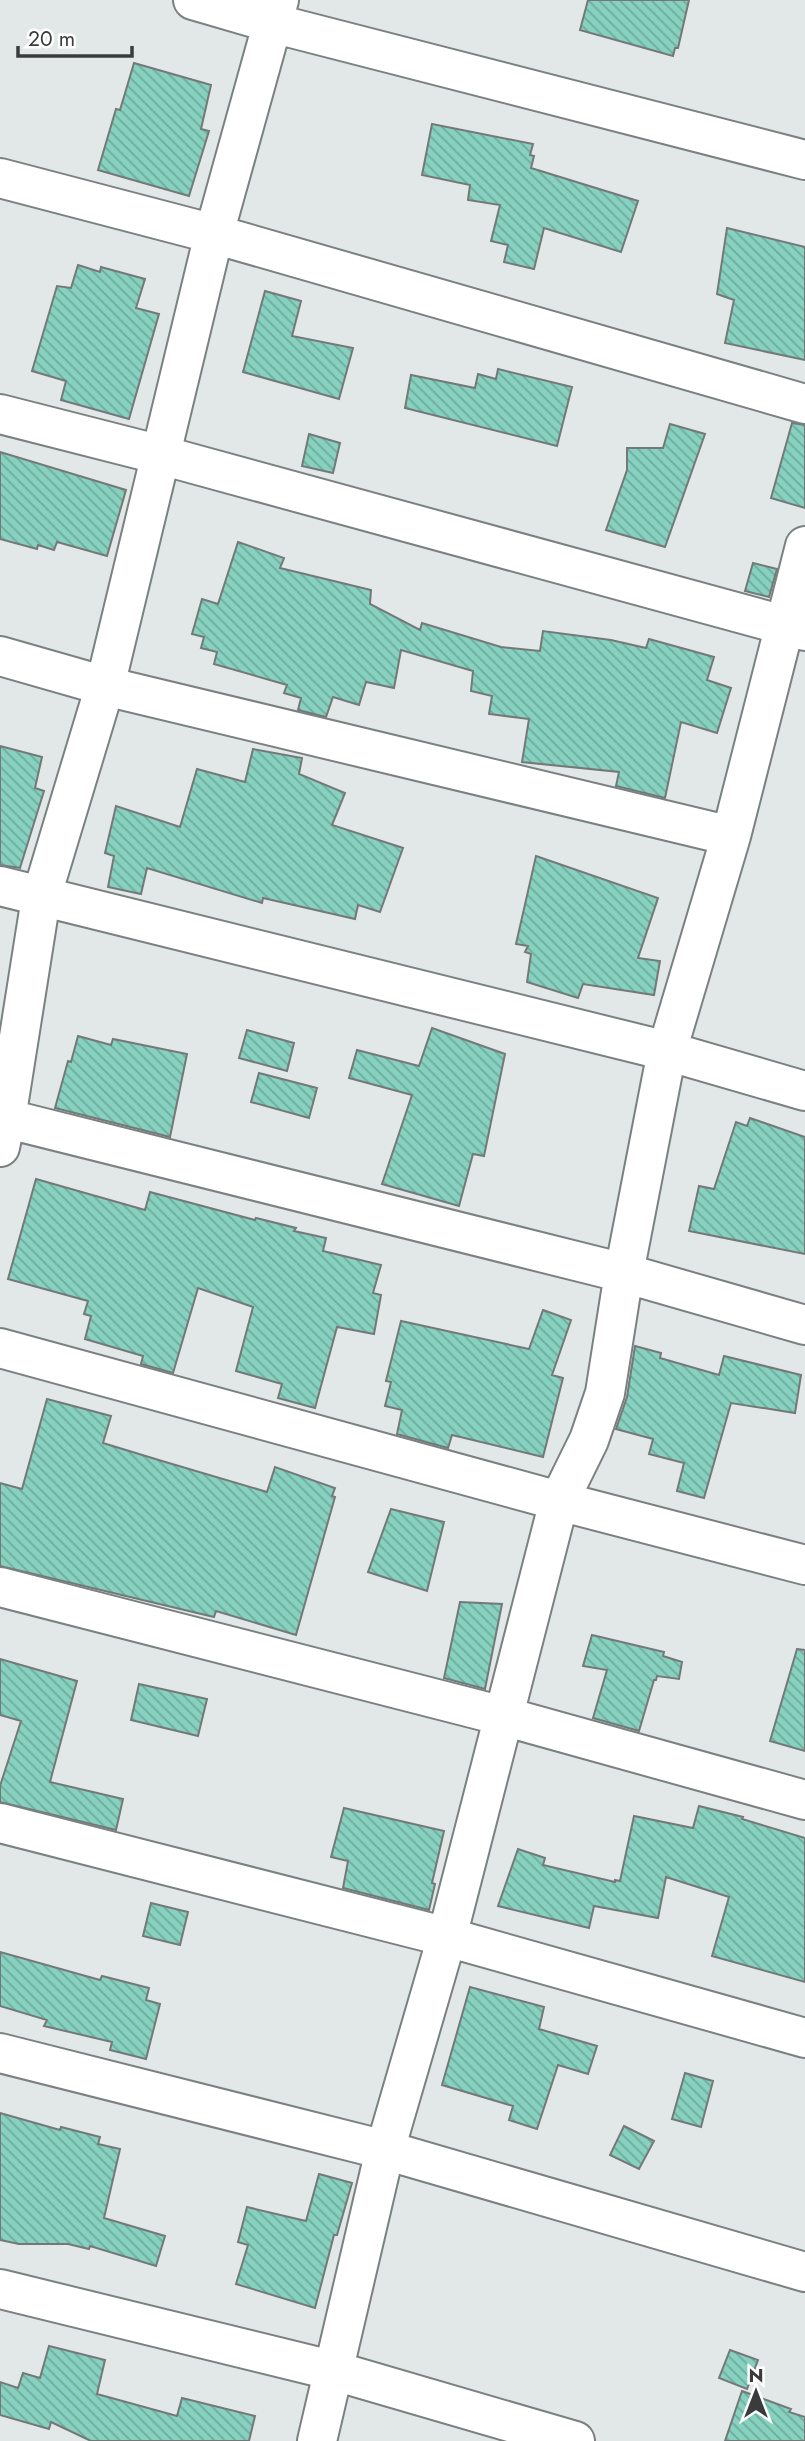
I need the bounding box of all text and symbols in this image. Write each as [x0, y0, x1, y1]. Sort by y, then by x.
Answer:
scale bar [18, 14, 131, 58]
text: 20 m [28, 24, 75, 54]
north arrow [721, 2357, 791, 2427]
text: N [748, 2362, 764, 2389]

